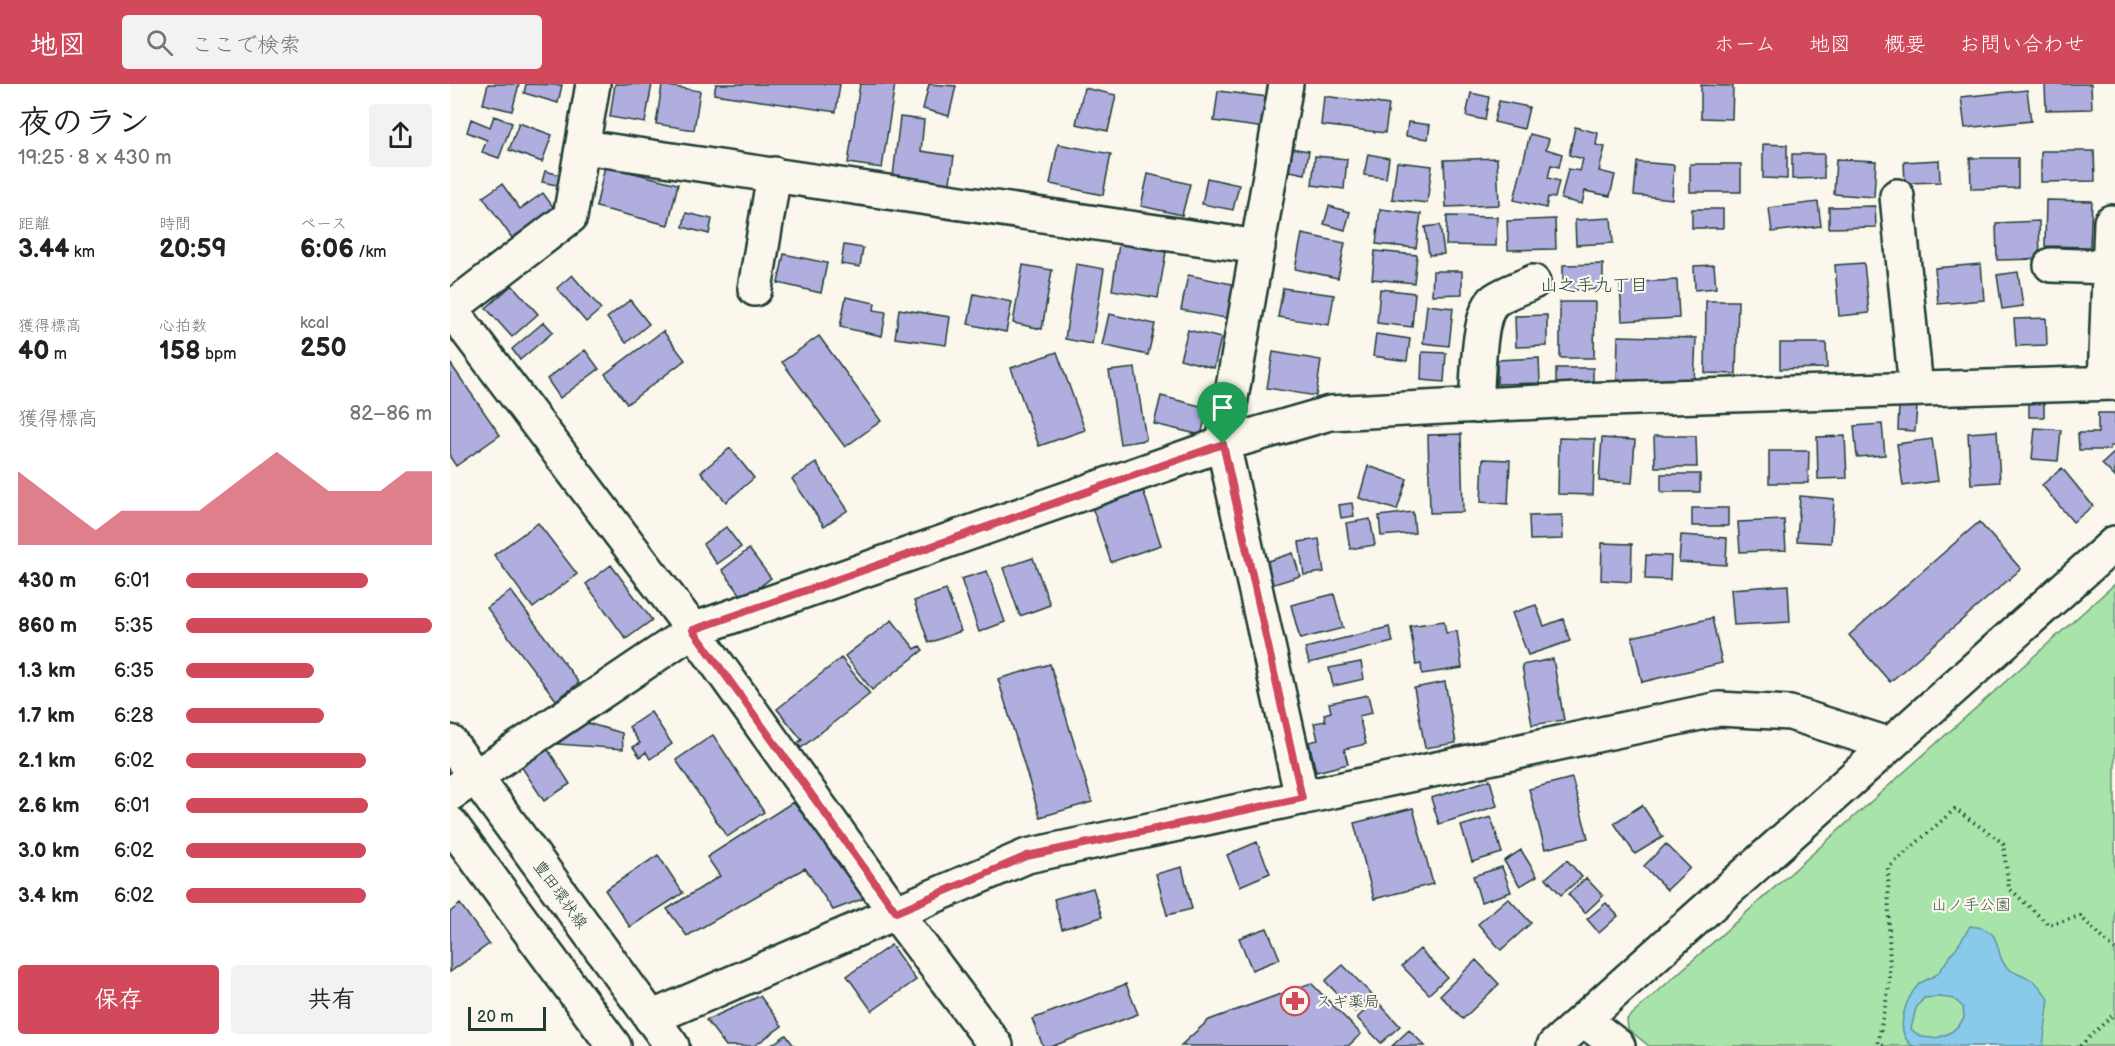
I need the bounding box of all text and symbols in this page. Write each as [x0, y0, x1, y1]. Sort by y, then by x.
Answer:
search box [122, 15, 542, 69]
icon: search [143, 26, 176, 59]
text: 地図 [30, 29, 86, 62]
text: ここで検索 [191, 32, 301, 59]
text: ホーム [1714, 32, 1776, 57]
text: 地図 [1809, 32, 1851, 57]
text: 概要 [1884, 32, 1926, 57]
text: お問い合わせ [1959, 32, 2085, 57]
text: 夜のラン [18, 103, 150, 143]
button: share [369, 104, 432, 167]
text: 19:25 · 8 × 430 m [18, 146, 172, 170]
text: 距離 [18, 215, 50, 234]
text: 時間 [159, 215, 191, 234]
text: ペース [300, 215, 347, 234]
text: 3.44 [18, 234, 70, 265]
text: 20:59 [159, 234, 227, 265]
text: 6:06 [300, 234, 354, 265]
text: km [70, 243, 95, 262]
text: /km [354, 243, 387, 262]
district label: 山之手九丁目 [1540, 275, 1648, 296]
text: kcal [300, 314, 329, 333]
text: 獲得標高 [18, 317, 82, 336]
text: 心拍数 [159, 317, 207, 336]
text: 250 [300, 333, 347, 364]
text: 40 [18, 336, 50, 367]
text: 158 [159, 336, 201, 367]
text: m [50, 345, 67, 364]
text: bpm [201, 345, 236, 364]
pin [1197, 382, 1248, 444]
icon: arrive [1206, 391, 1239, 424]
text: 82–86 m [350, 402, 432, 426]
text: 獲得標高 [18, 407, 98, 431]
text: 430 m [18, 569, 76, 593]
text: 6:01 [114, 569, 150, 593]
text: 860 m [18, 614, 77, 638]
text: 5:35 [114, 614, 153, 638]
text: 1.3 km [18, 659, 75, 683]
text: 6:35 [114, 659, 154, 683]
text: 1.7 km [18, 704, 75, 728]
text: 6:28 [114, 704, 154, 728]
text: 2.1 km [18, 749, 76, 773]
text: 6:02 [114, 749, 154, 773]
text: 2.6 km [18, 794, 79, 818]
text: 6:01 [114, 794, 150, 818]
text: 3.0 km [18, 839, 79, 863]
text: 6:02 [114, 839, 154, 863]
street label: 豊田環状線 [529, 857, 591, 933]
text: 3.4 km [18, 884, 79, 908]
text: 6:02 [114, 884, 154, 908]
park label: 山ノ手公園 [1931, 896, 2011, 915]
button: 保存 [18, 965, 219, 1034]
button: 共有 [231, 965, 432, 1034]
pharmacy icon: スギ薬局 [1279, 985, 1311, 1017]
place label: スギ薬局 [1316, 993, 1380, 1012]
scale bar [468, 1004, 546, 1032]
text: 20 m [477, 1008, 513, 1027]

